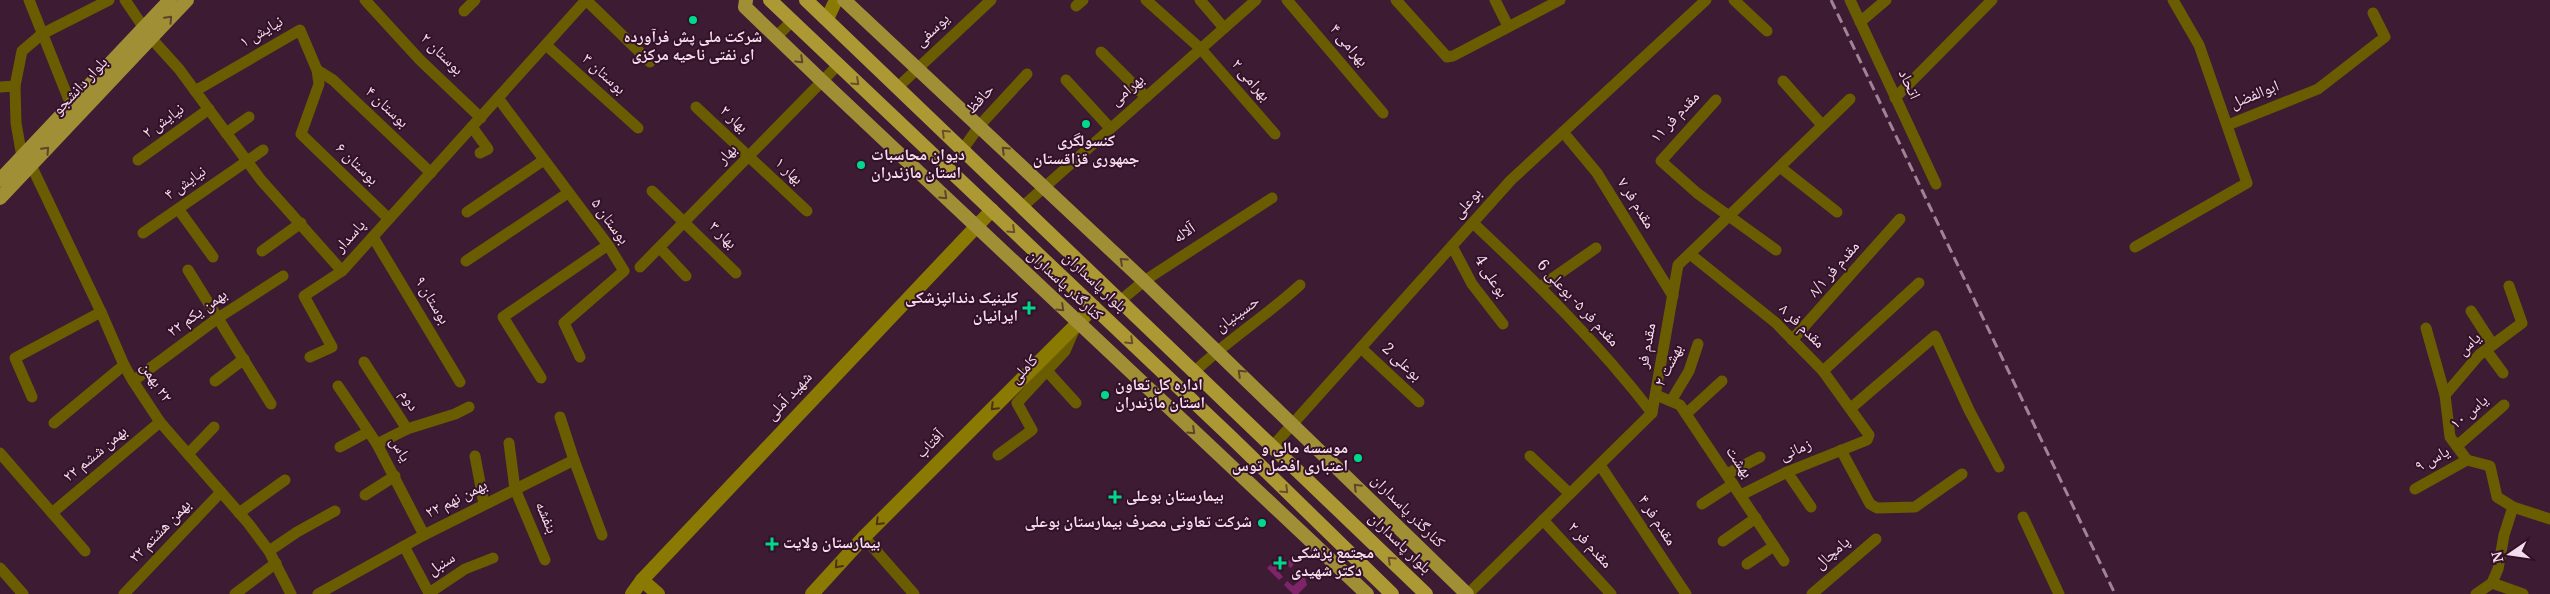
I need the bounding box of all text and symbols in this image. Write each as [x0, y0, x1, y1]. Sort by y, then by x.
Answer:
street label: یوسفی [909, 7, 957, 55]
street label: نیایش ۱ [235, 10, 289, 56]
marker: شرکت ملی پش فرآورده ای نفتی ناحیه مرکزی [687, 14, 699, 26]
one-way arrow [163, 16, 172, 25]
street label: بهرامی ۴ [1322, 18, 1374, 74]
place label: شرکت ملی پش فرآورده ای نفتی ناحیه مرکزی [624, 25, 762, 70]
street label: بوستان ۲ [413, 27, 469, 83]
street label: بوستان ۳ [575, 47, 631, 103]
street label: بلوار دانشجو [46, 51, 116, 123]
street label: بهرامی ۲ [1223, 53, 1277, 109]
one-way arrow [794, 54, 803, 63]
street label: اتحاد [1889, 65, 1927, 105]
street label: بهرامی [1104, 68, 1152, 114]
street label: ابوالفضل [2226, 74, 2284, 118]
one-way arrow [850, 76, 859, 85]
street label: حافظ [960, 79, 1002, 121]
street label: بوستان ۴ [358, 80, 414, 136]
street label: مقدم فر ۱۱ [1644, 86, 1708, 150]
street label: نیایش ۲ [137, 97, 191, 147]
street label: بهار ۲ [712, 99, 754, 141]
marker: کنسولگری جمهوری قزاقستان [1080, 118, 1092, 130]
place label: کنسولگری جمهوری قزاقستان [1033, 129, 1139, 174]
one-way arrow [942, 130, 951, 139]
street label: بوستان ۶ [328, 137, 384, 193]
street label: بهار [710, 138, 745, 173]
place label: دیوان محاسبات استان مازندران [871, 143, 965, 188]
one-way arrow [1002, 146, 1011, 155]
one-way arrow [40, 147, 49, 156]
street label: بهار ۱ [767, 151, 809, 193]
marker: دیوان محاسبات استان مازندران [855, 159, 867, 171]
street label: نیایش ۴ [159, 160, 213, 208]
street label: مقدم فر ۷ [1609, 173, 1661, 235]
street label: بوعلی [1446, 182, 1490, 226]
one-way arrow [938, 190, 947, 199]
street label: بوستان ۵ [583, 193, 635, 251]
street label: پاسدار [328, 214, 374, 261]
street label: بهار ۳ [701, 215, 743, 257]
street label: آلاله [1168, 216, 1203, 252]
one-way arrow [1006, 224, 1015, 233]
street label: مقدم فر ۸/۱ [1802, 235, 1868, 305]
street label: کنارگذر پاسداران [1020, 243, 1109, 329]
street label: بلوار پاسداران [1055, 246, 1133, 320]
street label: بوعلی 4 [1466, 250, 1514, 304]
street label: مقدم فر ۵- بوعلی 6 [1529, 254, 1625, 354]
one-way arrow [1119, 258, 1128, 267]
street label: بوستان ۹ [406, 272, 456, 330]
street label: ۲۲ بهمن یکم [162, 283, 234, 345]
place label: کلینیک دندانپزشکی ایرانیان [905, 286, 1018, 331]
street label: حسینیان [1210, 289, 1266, 341]
street label: مقدم فر ۸ [1771, 298, 1831, 356]
marker: کلینیک دندانپزشکی ایرانیان [1022, 301, 1036, 315]
one-way arrow [1056, 302, 1065, 311]
street label: مقدم فر [1631, 321, 1665, 372]
street label: یاس [2451, 326, 2489, 364]
one-way arrow [1124, 335, 1133, 344]
street label: بوعلی 2 [1374, 337, 1428, 389]
street label: بهشت ۲ [1648, 340, 1692, 392]
street label: کاملی [1004, 349, 1046, 391]
street label: ٢٢ بهمن [132, 357, 178, 409]
street label: شهید آملی [760, 366, 820, 428]
one-way arrow [1237, 370, 1246, 379]
place label: اداره کل تعاون استان مازندران [1115, 373, 1205, 418]
street label: دوم [391, 385, 425, 417]
marker: اداره کل تعاون استان مازندران [1099, 389, 1111, 401]
street label: یاس ۱۰ [2445, 389, 2495, 437]
one-way arrow [991, 401, 1000, 410]
street label: ۲۲ بهمن ششم [58, 420, 134, 490]
street label: آفتاب [910, 423, 953, 466]
one-way arrow [1187, 425, 1196, 434]
street label: یاس [381, 432, 417, 468]
street label: زمانی [1776, 432, 1816, 470]
place label: موسسه مالی و اعتباری افضل توس [1232, 436, 1348, 481]
street label: یاس ۹ [2411, 439, 2455, 481]
street label: بهشت [1717, 441, 1759, 485]
marker: موسسه مالی و اعتباری افضل توس [1352, 452, 1364, 464]
street label: کنارگذر پاسداران [1363, 468, 1451, 556]
street label: ۲۲ بهمن نهم [421, 473, 493, 527]
place label: بیمارستان بوعلی [1126, 484, 1224, 511]
one-way arrow [1280, 484, 1289, 493]
one-way arrow [1354, 484, 1363, 493]
marker: بیمارستان بوعلی [1108, 490, 1122, 504]
street label: مقدم فر ۴ [1629, 490, 1683, 552]
street label: ۲۲ بهمن هشتم [123, 494, 199, 570]
street label: بنفشه [526, 497, 564, 539]
street label: بلوار پاسداران [1361, 506, 1437, 582]
place label: شرکت تعاونی مصرف بیمارستان بوعلی [1024, 510, 1252, 537]
one-way arrow [876, 516, 885, 525]
street label: مقدم فر ۲ [1560, 516, 1618, 576]
marker: شرکت تعاونی مصرف بیمارستان بوعلی [1256, 517, 1268, 529]
north arrow [2485, 529, 2535, 579]
street label: پامچال [1809, 530, 1858, 578]
place label: بیمارستان ولایت [783, 531, 880, 558]
marker: بیمارستان ولایت [765, 537, 779, 551]
place label: مجتمع پزشکی دکتر شهیدی [1291, 541, 1374, 586]
street label: سنبل [422, 546, 462, 584]
text: N [2486, 548, 2512, 565]
marker: مجتمع پزشکی دکتر شهیدی [1273, 556, 1287, 570]
one-way arrow [1387, 557, 1396, 566]
one-way arrow [835, 560, 844, 569]

